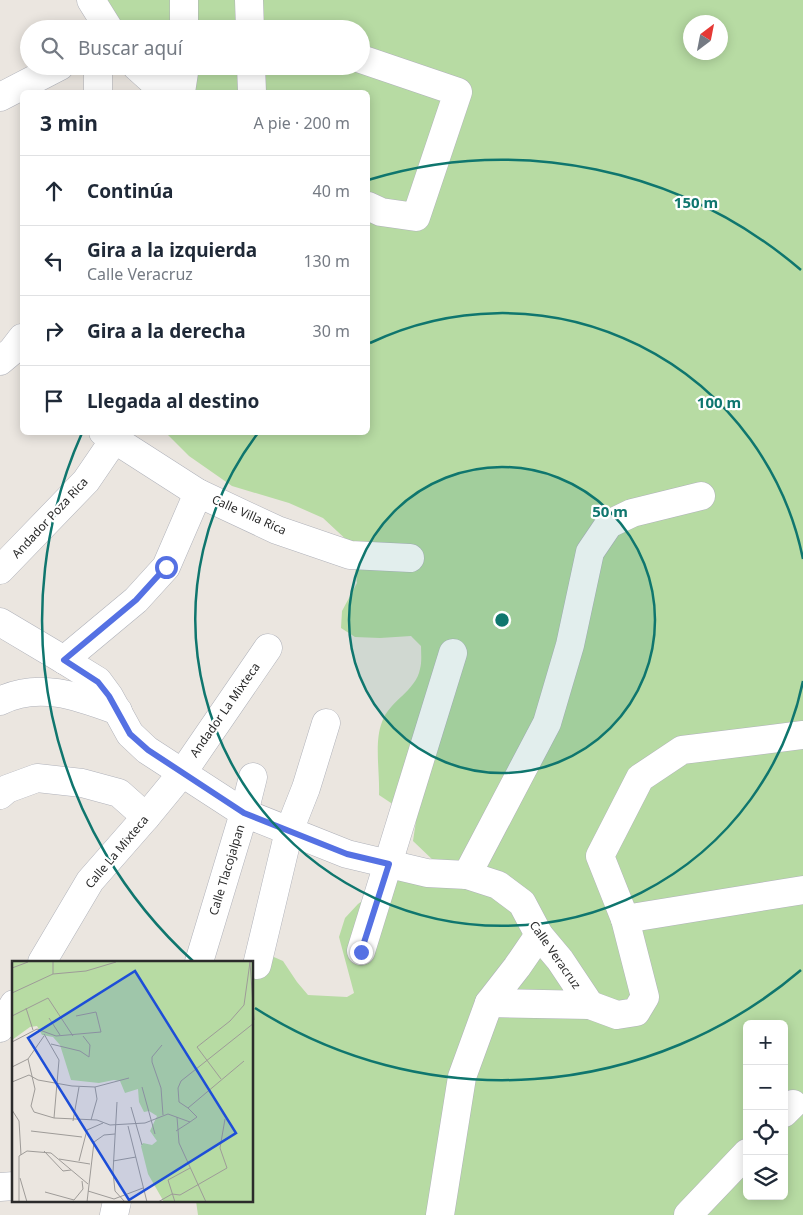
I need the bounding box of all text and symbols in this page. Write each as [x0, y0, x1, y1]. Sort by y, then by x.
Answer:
north arrow [683, 15, 728, 60]
search box [20, 20, 370, 75]
icon: search [38, 34, 66, 62]
text: Buscar aquí [78, 35, 183, 61]
text: 3 min [40, 109, 98, 137]
text: A pie · 200 m [253, 112, 350, 134]
icon: ahead [40, 177, 68, 205]
text: Continúa [87, 178, 173, 204]
text: 40 m [313, 180, 350, 202]
text: 150 m [674, 192, 718, 212]
text: Gira a la izquierda [87, 237, 257, 263]
icon: left [40, 247, 68, 275]
text: 130 m [303, 250, 350, 272]
text: Calle Veracruz [87, 263, 193, 285]
icon: right [40, 317, 68, 345]
text: Gira a la derecha [87, 318, 246, 344]
text: 30 m [313, 320, 350, 342]
icon: arrive [40, 387, 68, 415]
text: Llegada al destino [87, 388, 259, 414]
text: 100 m [697, 392, 741, 412]
street label: Andador Poza Rica [8, 474, 92, 562]
street label: Calle Villa Rica [209, 491, 289, 539]
text: 50 m [592, 501, 628, 521]
route start [155, 556, 178, 579]
centre of rings [493, 611, 511, 629]
street label: Andador La Mixteca [186, 659, 264, 760]
street label: Calle La Mixteca [81, 812, 152, 892]
street label: Calle Tlacojalpan [205, 822, 248, 917]
street label: Calle Veracruz [526, 917, 585, 992]
route end [350, 941, 373, 964]
inset map [12, 961, 254, 1202]
map controls [743, 1020, 788, 1200]
button: + [743, 1020, 788, 1065]
button: − [743, 1065, 788, 1110]
button: locate [743, 1110, 788, 1155]
button: layers [743, 1155, 788, 1200]

